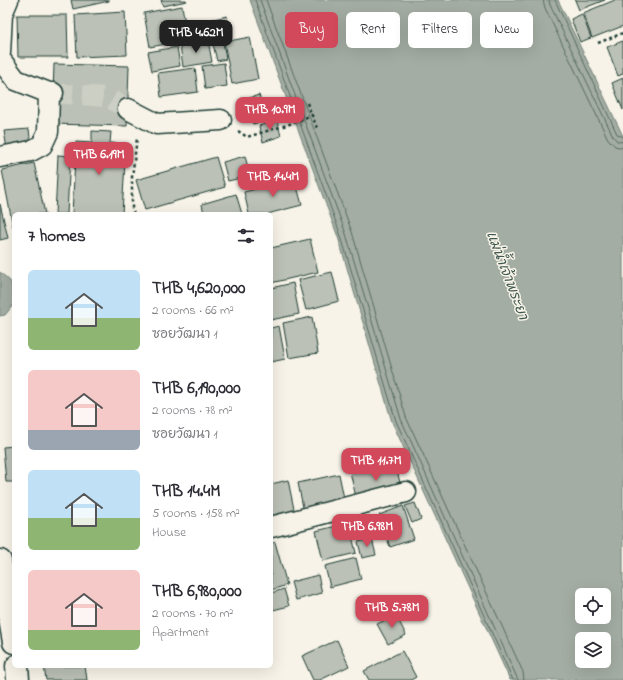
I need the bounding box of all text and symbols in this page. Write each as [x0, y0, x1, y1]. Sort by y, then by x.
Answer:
chip: Buy [285, 12, 338, 48]
chip: Rent [346, 12, 400, 48]
chip: Filters [408, 12, 472, 48]
chip: New [480, 12, 533, 48]
pin: THB 4.62M [150, 20, 242, 54]
text: THB 4.62M [168, 23, 224, 42]
pin: THB 10.9M [224, 97, 316, 131]
text: THB 10.9M [244, 100, 296, 119]
pin: THB 6.19M [53, 142, 145, 176]
text: THB 6.19M [73, 145, 125, 164]
pin: THB 14.4M [227, 164, 319, 198]
text: THB 14.4M [247, 167, 299, 186]
text: 7 homes [28, 224, 86, 249]
icon: filters [235, 225, 257, 247]
water label: แม่น้ำเจ้าพระยา [480, 227, 537, 324]
text: THB 4,620,000 [152, 276, 245, 301]
icon: home [60, 286, 108, 334]
text: 2 rooms · 66 m² [152, 301, 234, 320]
text: ซอยวัฒนา 1 [152, 325, 218, 344]
text: THB 6,190,000 [152, 376, 241, 401]
icon: home [60, 386, 108, 434]
text: 2 rooms · 78 m² [152, 401, 233, 420]
text: ซอยวัฒนา 1 [152, 425, 218, 444]
pin: THB 11.7M [330, 448, 422, 482]
text: THB 11.7M [350, 451, 402, 470]
text: THB 14.4M [152, 479, 221, 504]
icon: home [60, 486, 108, 534]
text: 5 rooms · 158 m² [152, 504, 240, 523]
pin: THB 6.98M [321, 514, 413, 548]
text: THB 6.98M [341, 517, 393, 536]
text: House [152, 523, 186, 542]
text: THB 6,980,000 [152, 579, 242, 604]
icon: home [60, 586, 108, 634]
map controls [575, 588, 611, 668]
button: locate [575, 588, 611, 624]
pin: THB 5.78M [346, 595, 438, 629]
text: THB 5.78M [364, 598, 420, 617]
text: 2 rooms · 70 m² [152, 604, 233, 623]
text: Apartment [152, 623, 209, 642]
button: layers [575, 632, 611, 668]

